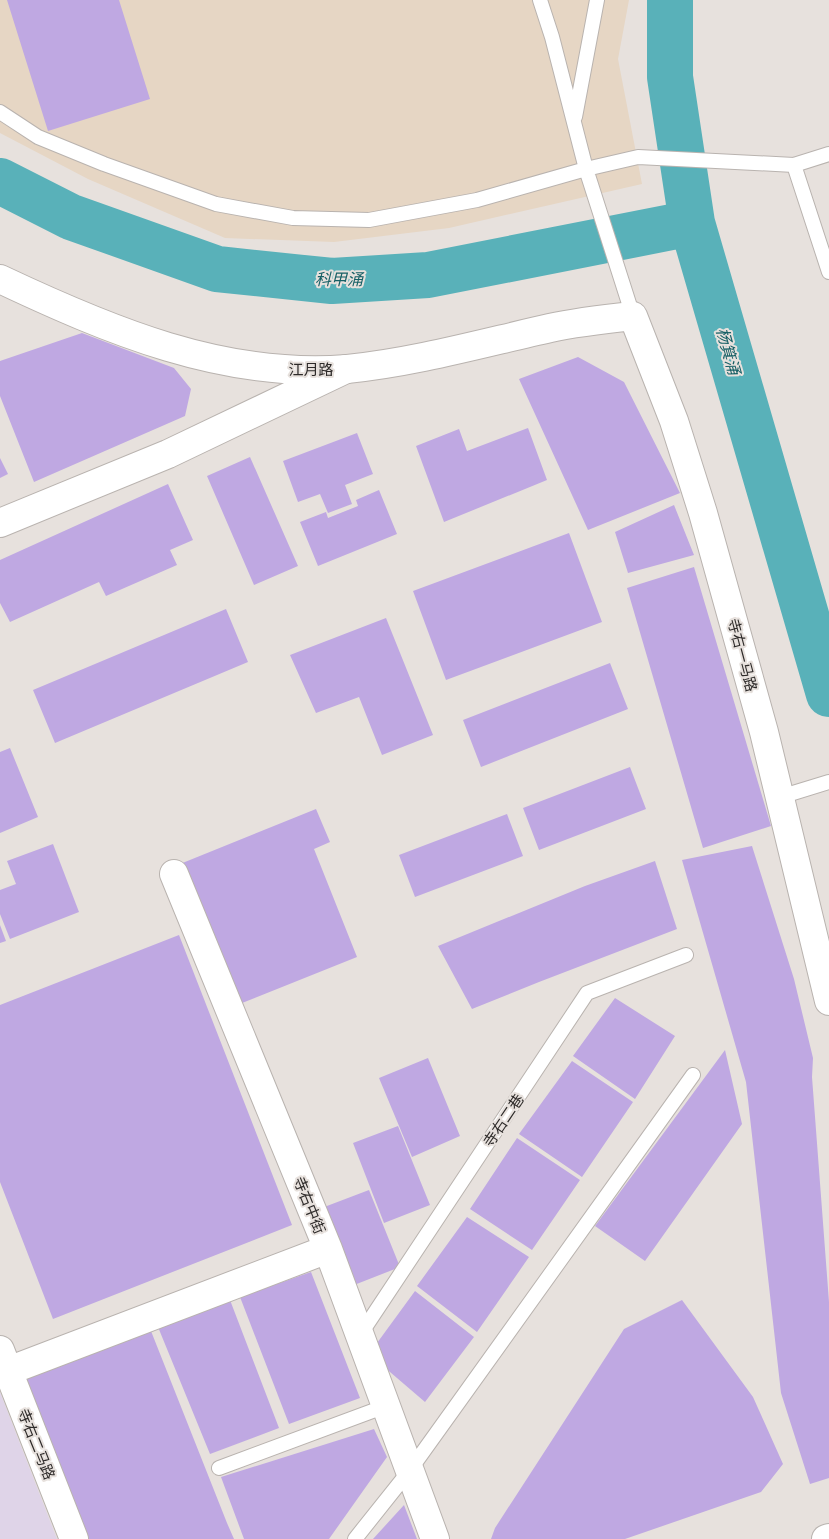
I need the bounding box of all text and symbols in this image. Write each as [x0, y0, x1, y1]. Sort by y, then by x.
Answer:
water label: 科甲涌 [315, 269, 365, 288]
water label: 杨箕涌 [713, 325, 745, 379]
street label: 江月路 [288, 360, 334, 378]
street label: 寺右一马路 [725, 616, 761, 694]
street label: 寺右二巷 [479, 1090, 527, 1150]
street label: 寺右中街 [290, 1174, 330, 1236]
street label: 寺右二马路 [15, 1406, 59, 1482]

